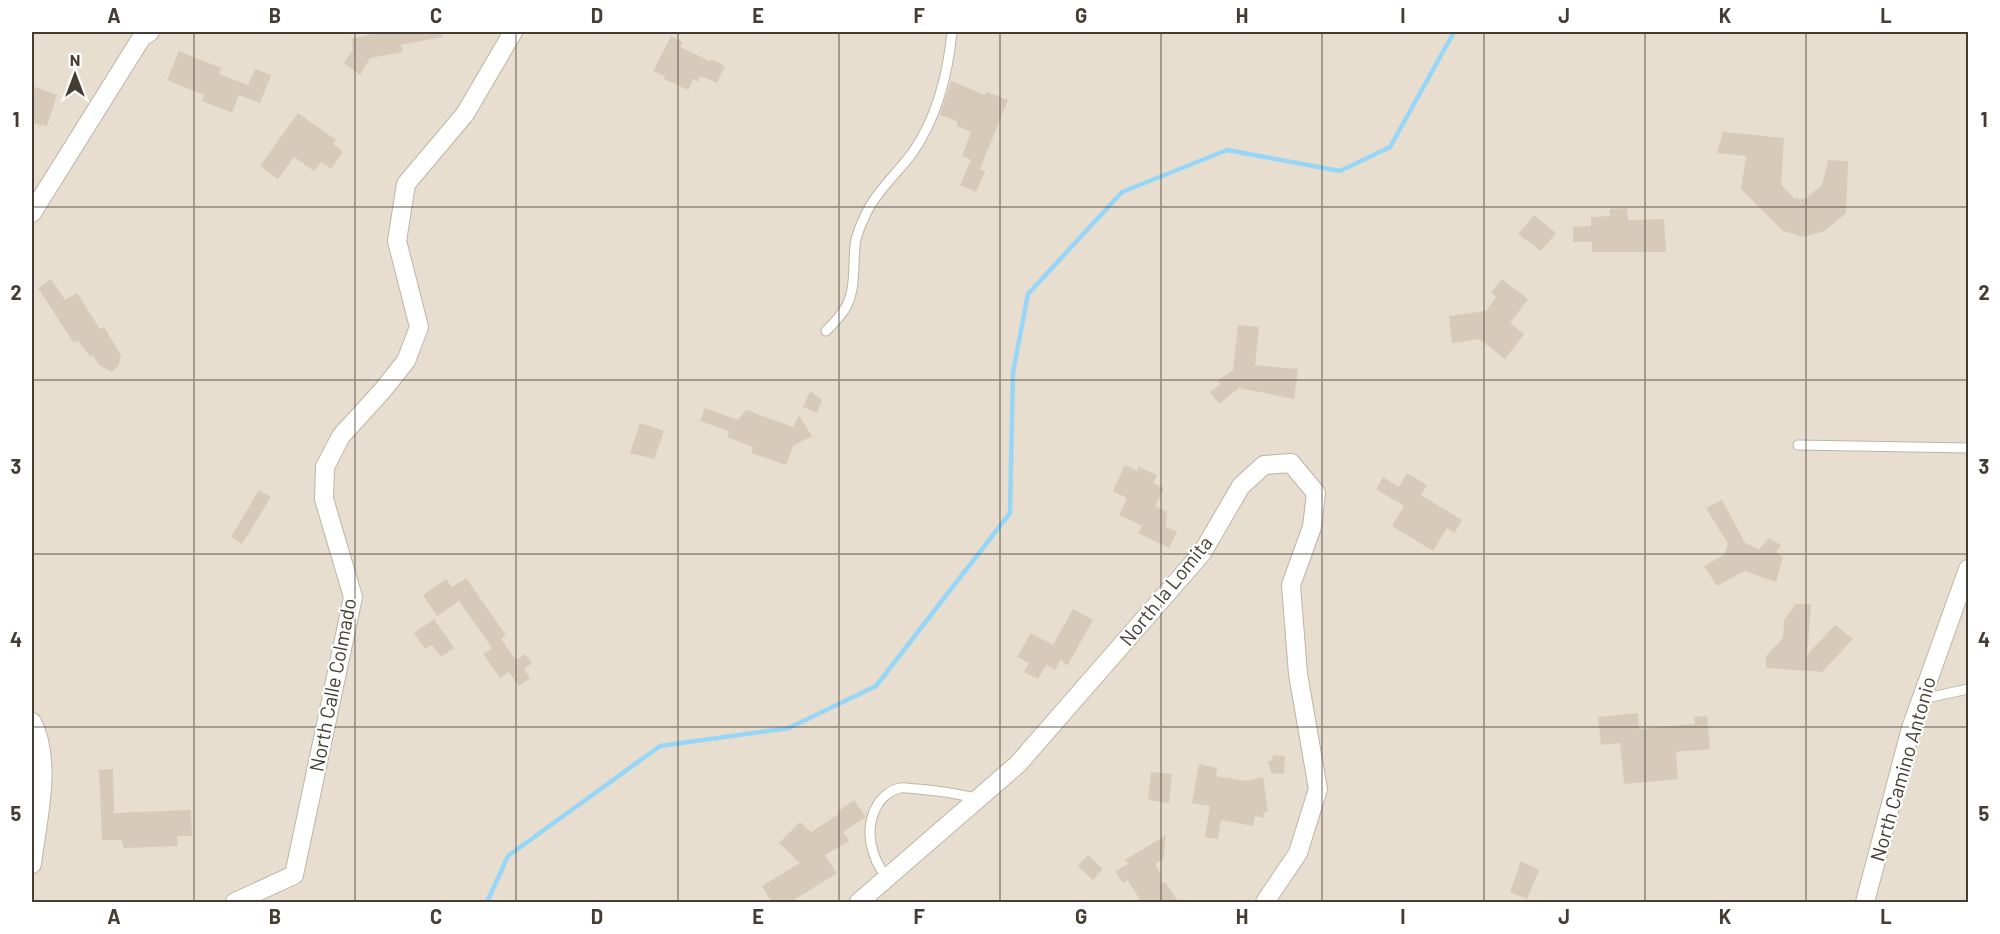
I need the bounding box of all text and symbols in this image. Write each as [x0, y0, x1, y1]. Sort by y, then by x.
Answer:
text: A [107, 3, 121, 27]
text: B [269, 3, 281, 27]
text: C [430, 3, 442, 27]
text: D [591, 3, 603, 27]
text: E [752, 3, 764, 27]
text: F [913, 3, 925, 27]
text: G [1075, 3, 1087, 27]
text: H [1236, 3, 1248, 27]
text: I [1400, 3, 1406, 27]
text: J [1558, 3, 1570, 27]
text: K [1719, 3, 1732, 27]
text: L [1880, 3, 1892, 27]
north arrow [45, 45, 105, 105]
text: N [70, 50, 80, 69]
text: 1 [12, 107, 20, 131]
text: 1 [1980, 107, 1988, 131]
text: 2 [10, 280, 22, 304]
text: 2 [1978, 280, 1990, 304]
text: 3 [11, 454, 21, 478]
text: 3 [1979, 454, 1989, 478]
street label: North la Lomita [1114, 531, 1217, 650]
street label: North Calle Colmado [303, 596, 361, 774]
text: 4 [10, 627, 22, 651]
text: 4 [1978, 627, 1990, 651]
street label: North Camino Antonio [1864, 674, 1940, 864]
text: 5 [11, 801, 22, 825]
text: 5 [1979, 801, 1990, 825]
text: A [107, 904, 121, 928]
text: B [269, 904, 281, 928]
text: C [430, 904, 442, 928]
text: D [591, 904, 603, 928]
text: E [752, 904, 764, 928]
text: F [913, 904, 925, 928]
text: G [1075, 904, 1087, 928]
text: H [1236, 904, 1248, 928]
text: I [1400, 904, 1406, 928]
text: J [1558, 904, 1570, 928]
text: K [1719, 904, 1732, 928]
text: L [1880, 904, 1892, 928]

